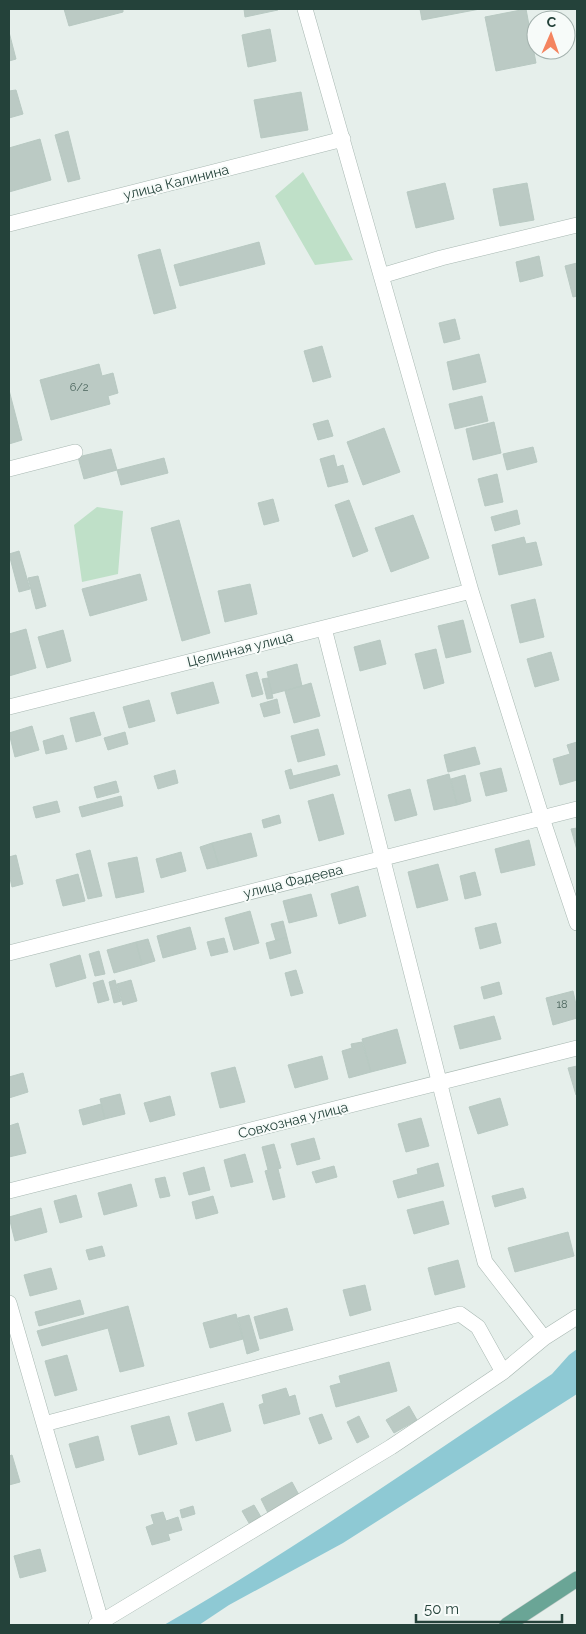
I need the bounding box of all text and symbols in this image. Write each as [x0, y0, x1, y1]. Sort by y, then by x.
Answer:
north arrow [526, 10, 576, 60]
text: С [546, 14, 557, 30]
street label: улица Калинина [122, 161, 230, 203]
house number: 6/2 [70, 381, 89, 394]
street label: Целинная улица [185, 628, 295, 670]
street label: улица Фадеева [242, 861, 344, 901]
house number: 18 [556, 998, 568, 1011]
street label: Совхозная улица [236, 1099, 350, 1141]
scale bar [416, 1592, 562, 1624]
text: 50 m [424, 1600, 459, 1618]

